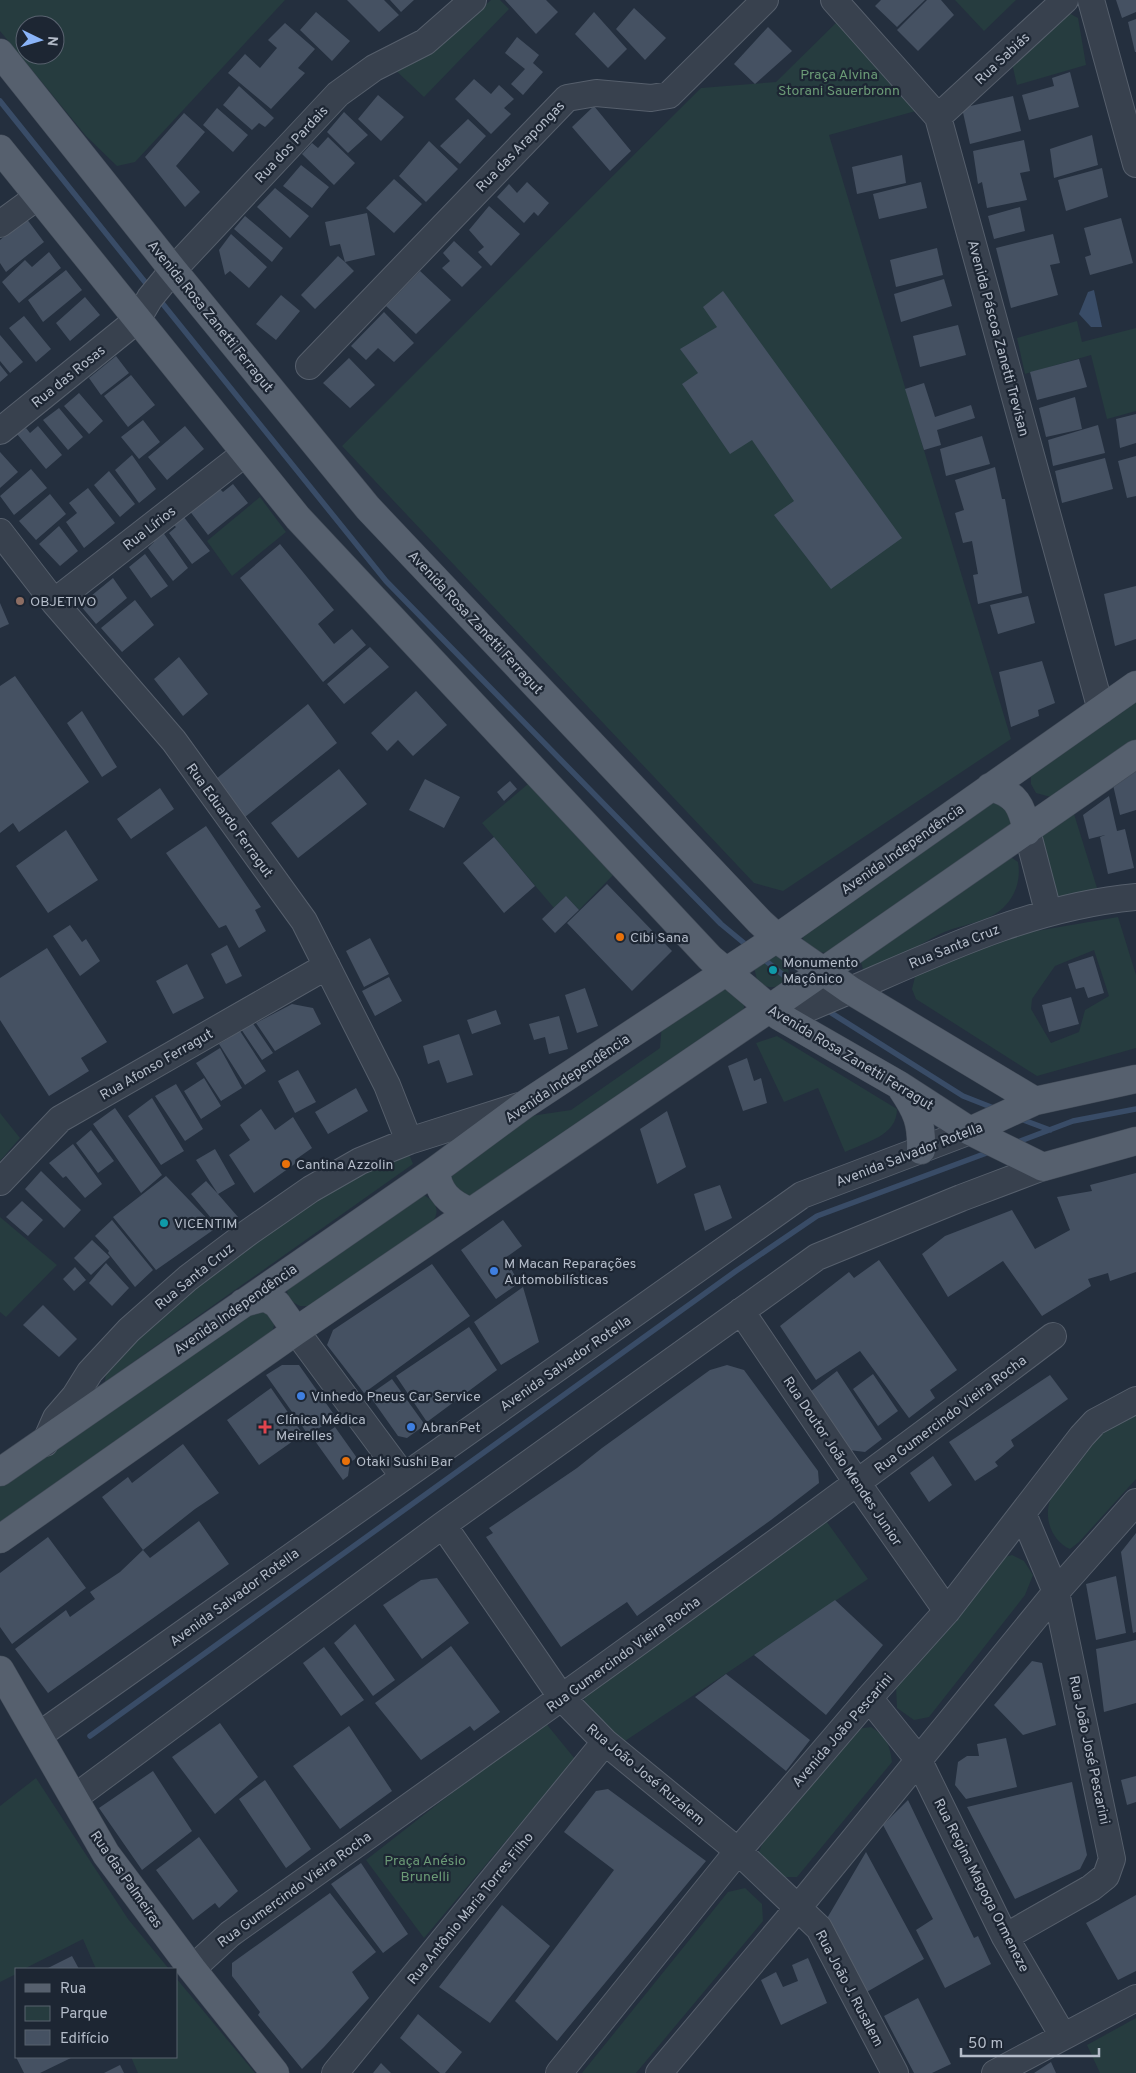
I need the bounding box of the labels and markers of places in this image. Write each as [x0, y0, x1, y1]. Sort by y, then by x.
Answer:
place label: OBJETIVO [30, 594, 96, 611]
marker: OBJETIVO [14, 595, 26, 607]
place label: Cibi Sana [630, 930, 689, 947]
marker: Cibi Sana [614, 931, 626, 943]
place label: Monumento Maçônico [783, 955, 858, 988]
marker: Monumento Maçônico [767, 964, 779, 976]
place label: Cantina Azzolin [296, 1157, 393, 1174]
marker: Cantina Azzolin [280, 1158, 292, 1170]
place label: VICENTIM [174, 1216, 237, 1233]
marker: VICENTIM [158, 1217, 170, 1229]
place label: M Macan Reparações Automobilísticas [504, 1256, 636, 1289]
marker: M Macan Reparações Automobilísticas [488, 1265, 500, 1277]
place label: Vinhedo Pneus Car Service [311, 1389, 481, 1406]
marker: Vinhedo Pneus Car Service [295, 1390, 307, 1402]
place label: Clínica Médica Meirelles [276, 1412, 366, 1445]
marker: Clínica Médica Meirelles [258, 1420, 272, 1434]
place label: AbranPet [421, 1420, 480, 1437]
marker: AbranPet [405, 1421, 417, 1433]
place label: Otaki Sushi Bar [356, 1454, 453, 1471]
marker: Otaki Sushi Bar [340, 1455, 352, 1467]

